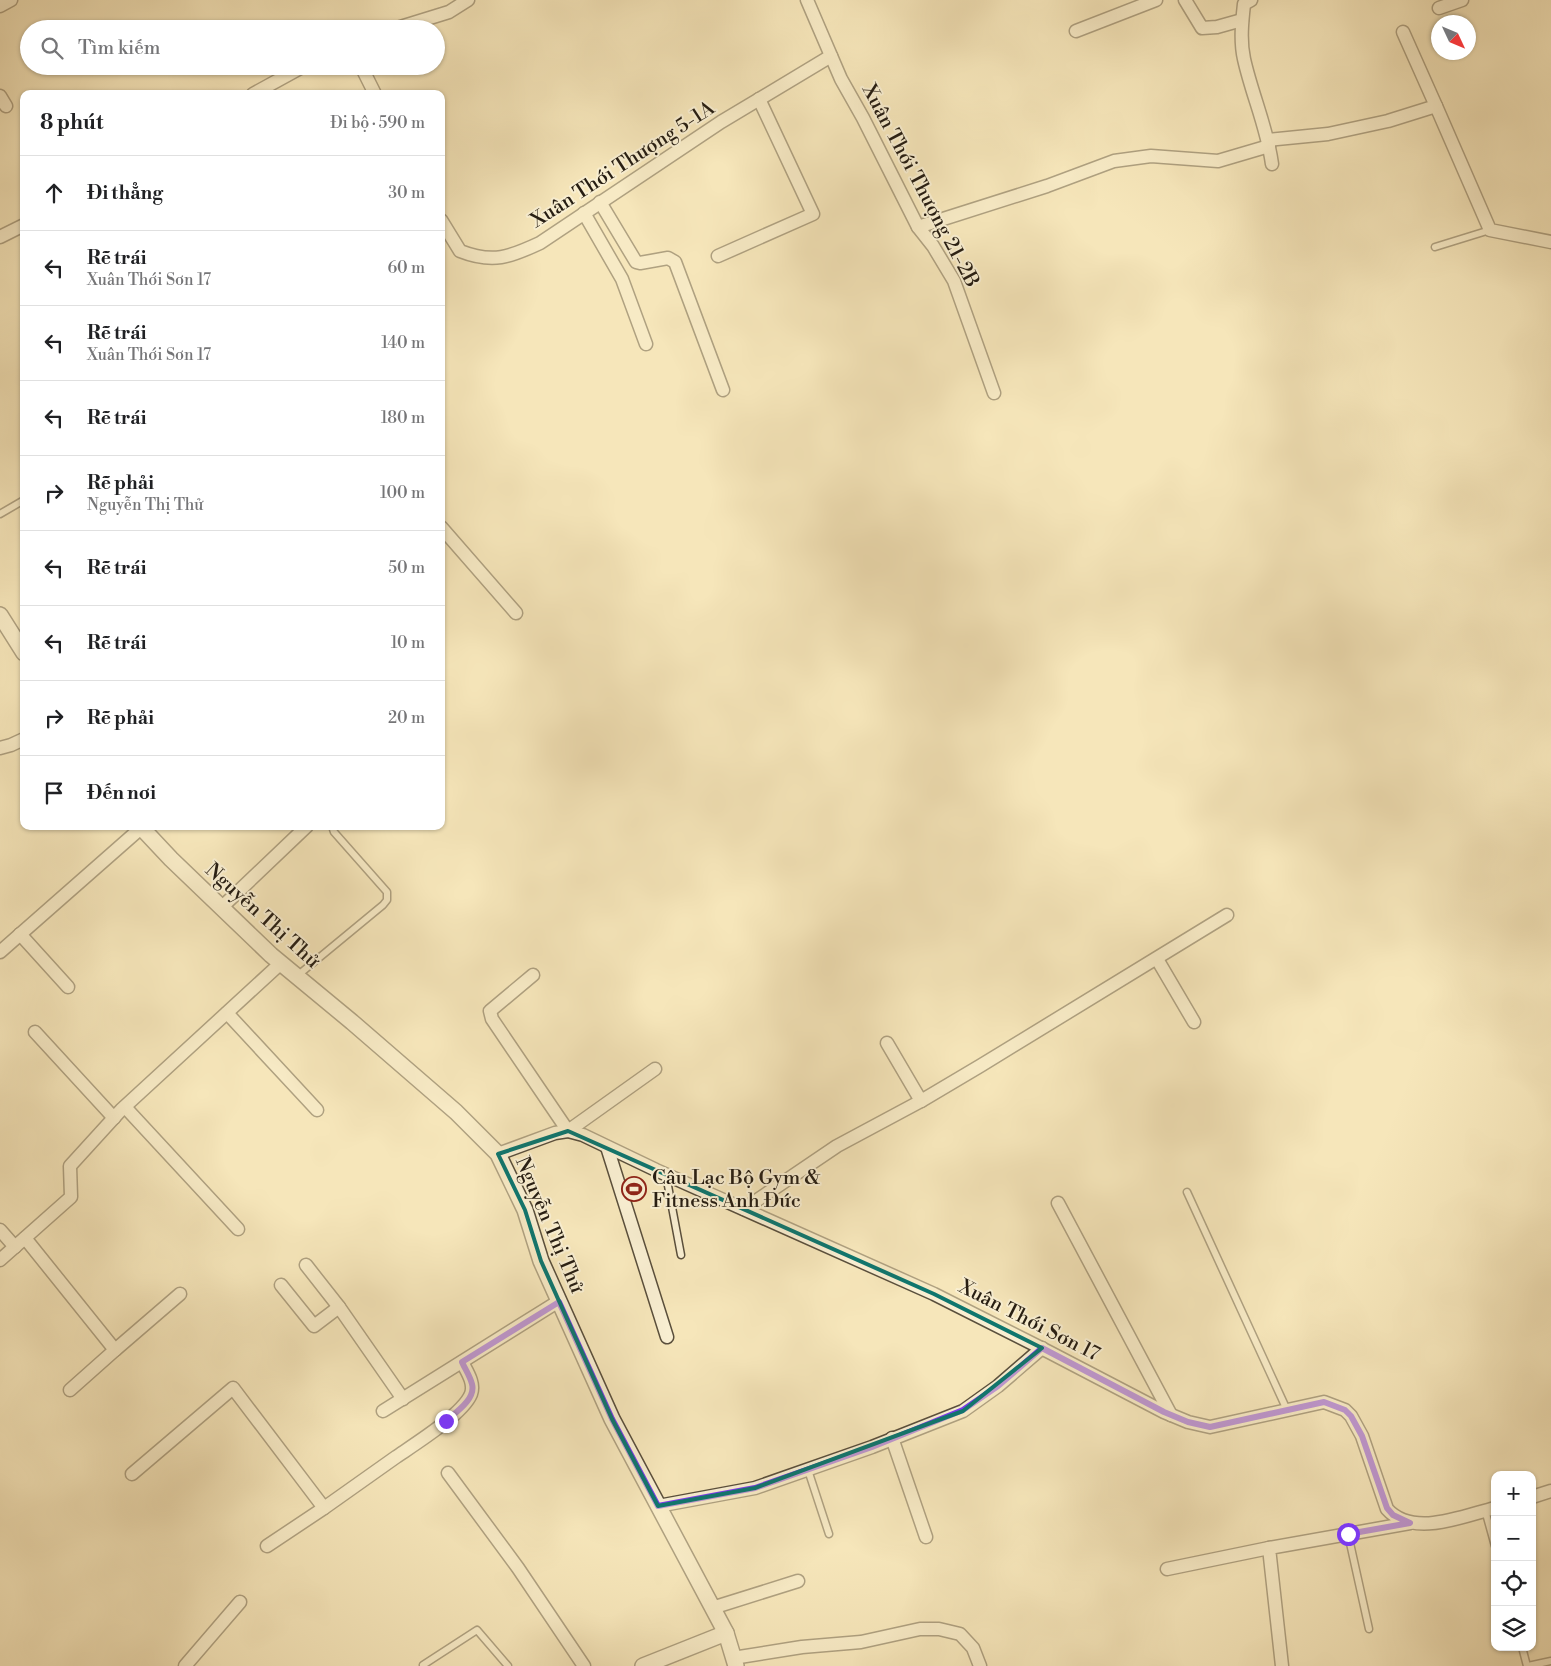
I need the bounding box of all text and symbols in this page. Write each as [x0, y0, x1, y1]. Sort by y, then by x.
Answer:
north arrow [1431, 15, 1476, 60]
search box [20, 20, 445, 75]
icon: search [38, 34, 66, 62]
text: Tìm kiếm [78, 36, 161, 60]
street label: Xuân Thới Thượng 21-2B [855, 79, 984, 292]
street label: Xuân Thới Thượng 5-1A [525, 95, 721, 234]
text: 8 phút [40, 110, 103, 136]
text: Đi bộ · 590 m [330, 113, 425, 133]
icon: ahead [40, 179, 68, 207]
text: Đi thẳng [87, 181, 163, 205]
text: 30 m [388, 183, 425, 203]
text: Rẽ trái [87, 246, 147, 270]
icon: left [40, 254, 68, 282]
text: 60 m [387, 258, 425, 278]
text: Xuân Thới Sơn 17 [87, 270, 211, 290]
text: Rẽ trái [87, 321, 147, 345]
icon: left [40, 329, 68, 357]
text: 140 m [381, 333, 425, 353]
text: Xuân Thới Sơn 17 [87, 345, 211, 365]
icon: left [40, 404, 68, 432]
text: Rẽ trái [87, 406, 147, 430]
text: 180 m [381, 408, 425, 428]
text: Rẽ phải [87, 471, 154, 495]
icon: right [40, 479, 68, 507]
text: 100 m [380, 483, 425, 503]
text: Nguyễn Thị Thử [87, 495, 203, 515]
icon: left [40, 554, 68, 582]
text: Rẽ trái [87, 556, 147, 580]
text: 50 m [388, 558, 425, 578]
icon: left [40, 629, 68, 657]
text: Rẽ trái [87, 631, 147, 655]
text: 10 m [391, 633, 425, 653]
icon: right [40, 704, 68, 732]
text: Rẽ phải [87, 706, 154, 730]
text: 20 m [388, 708, 425, 728]
icon: arrive [40, 779, 68, 807]
text: Đến nơi [87, 781, 156, 805]
street label: Nguyễn Thị Thử [200, 858, 325, 974]
street label: Nguyễn Thị Thử [509, 1153, 589, 1297]
place label: Câu Lạc Bộ Gym & Fitness Anh Đức [652, 1166, 820, 1214]
sports icon: Câu Lạc Bộ Gym & Fitness Anh Đức [621, 1176, 647, 1202]
street label: Xuân Thới Sơn 17 [953, 1274, 1104, 1367]
route end [435, 1410, 458, 1433]
map controls [1491, 1471, 1536, 1651]
button: + [1491, 1471, 1536, 1516]
button: − [1491, 1516, 1536, 1561]
route start [1337, 1523, 1360, 1546]
button: locate [1491, 1561, 1536, 1606]
button: layers [1491, 1606, 1536, 1651]

